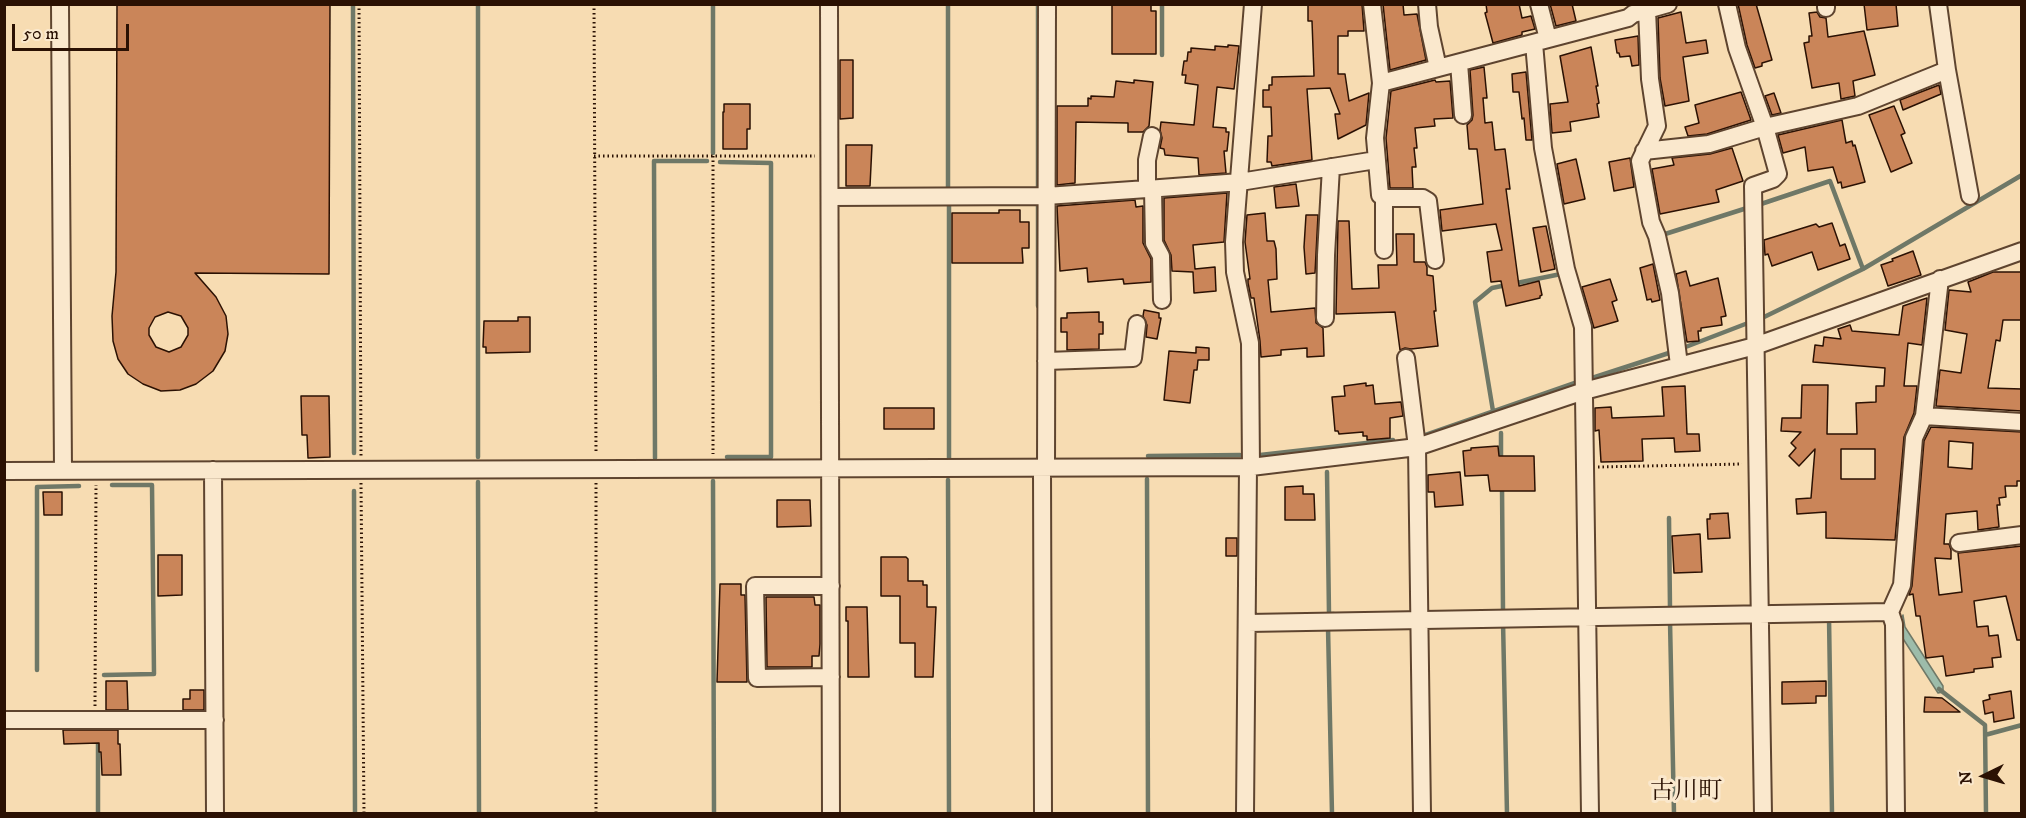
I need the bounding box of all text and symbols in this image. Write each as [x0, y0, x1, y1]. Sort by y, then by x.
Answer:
scale bar [15, 12, 132, 50]
text: 50 m [23, 23, 59, 45]
north arrow [1954, 746, 2014, 806]
text: N [1956, 770, 1977, 785]
district label: 古川町 [1650, 779, 1722, 807]

